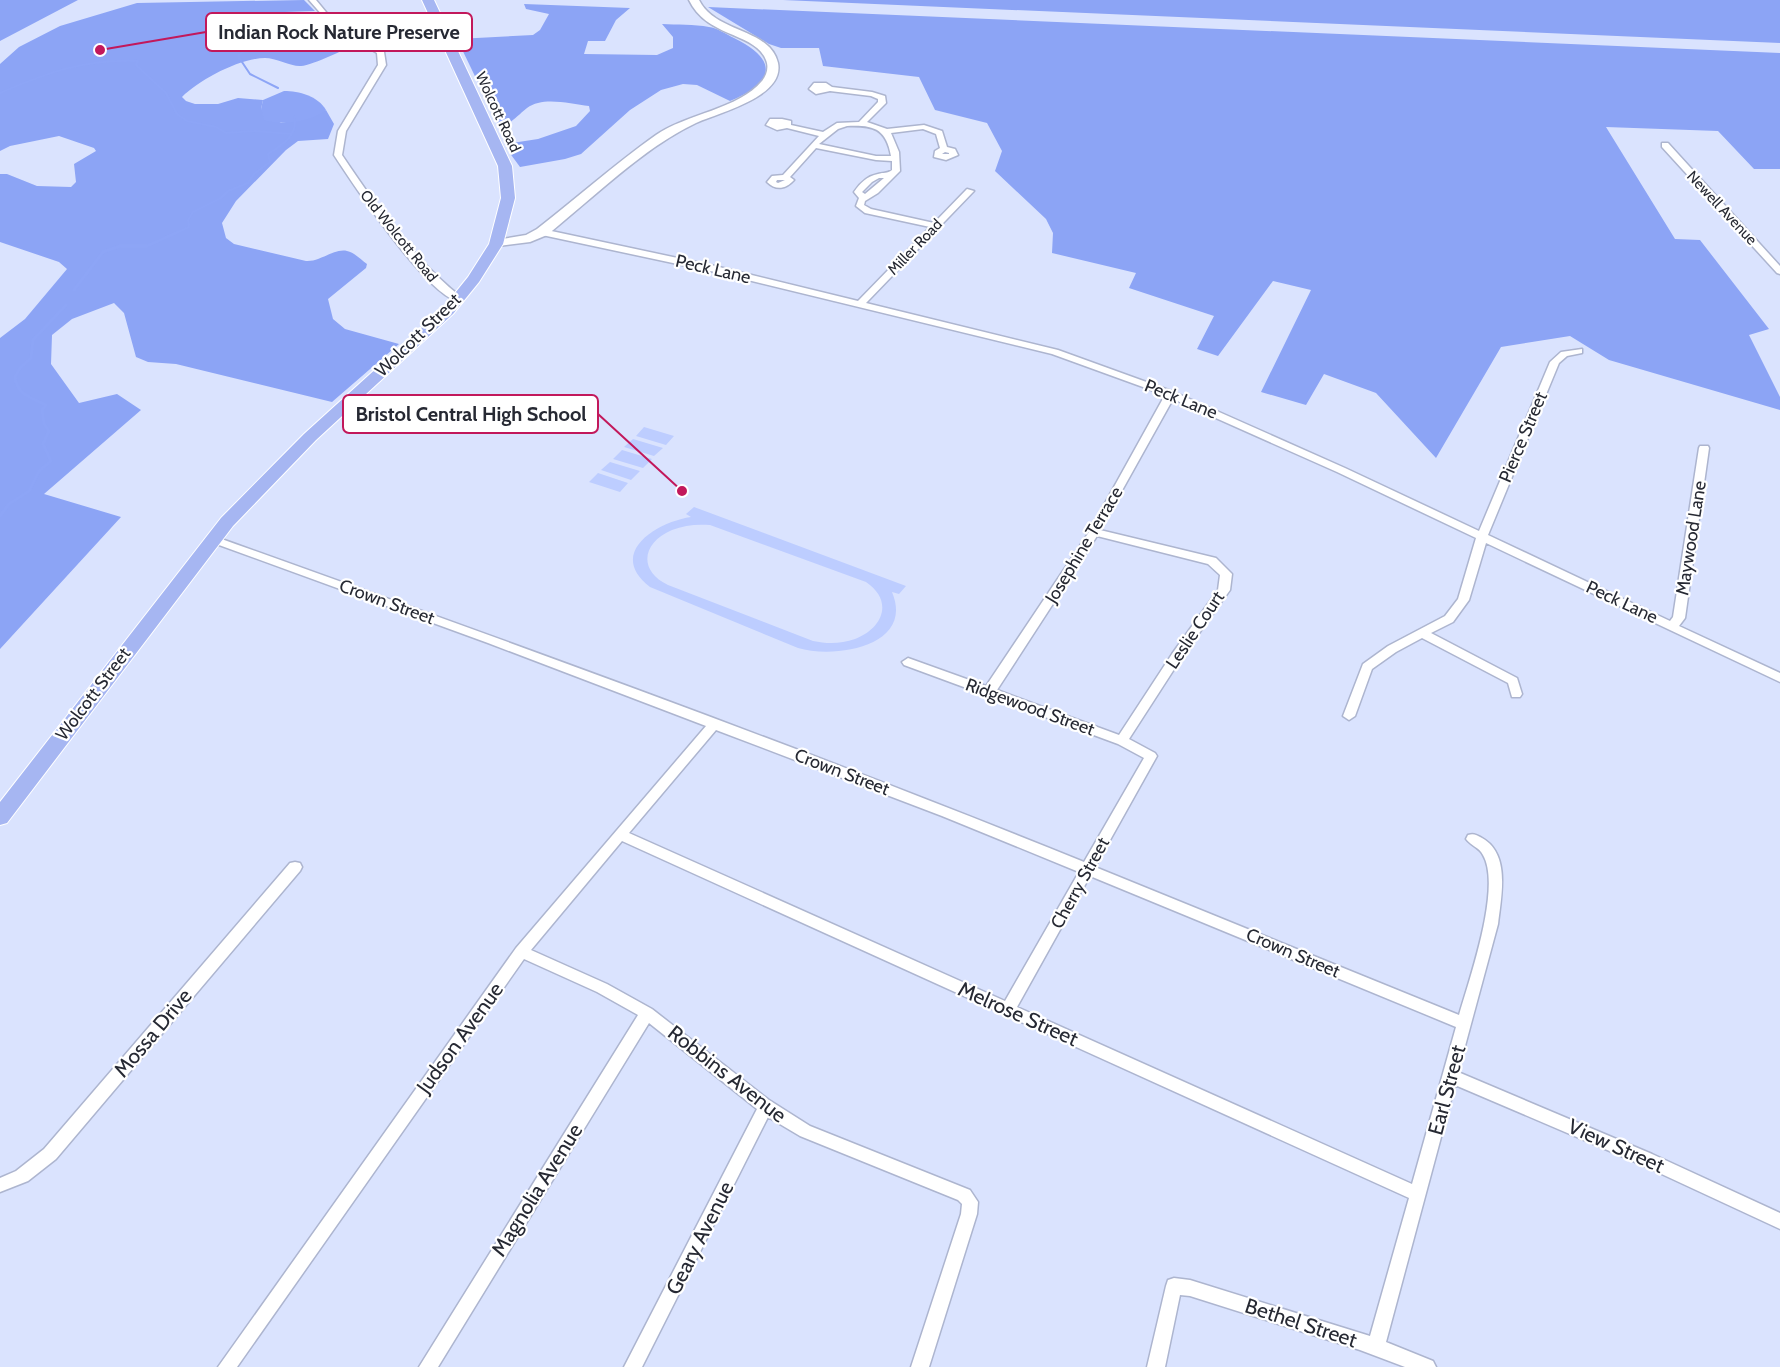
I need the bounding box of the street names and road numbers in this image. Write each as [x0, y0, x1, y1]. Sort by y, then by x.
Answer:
street label: Wolcott Road [472, 69, 524, 155]
street label: Newell Avenue [1683, 167, 1761, 249]
street label: Old Wolcott Road [357, 186, 441, 286]
street label: Miller Road [884, 215, 946, 279]
street label: Peck Lane [673, 250, 753, 288]
street label: Wolcott Street [371, 289, 465, 381]
street label: Peck Lane [1141, 374, 1221, 424]
street label: Pierce Street [1494, 388, 1552, 486]
street label: Maywood Lane [1671, 479, 1711, 597]
street label: Josephine Terrace [1040, 483, 1128, 608]
street label: Crown Street [336, 575, 438, 629]
street label: Peck Lane [1583, 576, 1661, 628]
street label: Leslie Court [1161, 587, 1229, 673]
street label: Wolcott Street [51, 643, 135, 745]
street label: Ridgewood Street [962, 673, 1098, 741]
street label: Crown Street [792, 744, 892, 800]
street label: Cherry Street [1046, 834, 1114, 932]
street label: Crown Street [1243, 923, 1343, 983]
street label: Melrose Street [954, 976, 1082, 1051]
street label: Judson Avenue [410, 977, 508, 1099]
street label: Mossa Drive [108, 983, 197, 1082]
street label: Robbins Avenue [663, 1020, 792, 1128]
street label: Earl Street [1423, 1042, 1470, 1138]
street label: View Street [1564, 1113, 1668, 1178]
street label: Magnolia Avenue [486, 1119, 587, 1261]
street label: Geary Avenue [660, 1177, 739, 1298]
street label: Bethel Street [1242, 1293, 1360, 1352]

